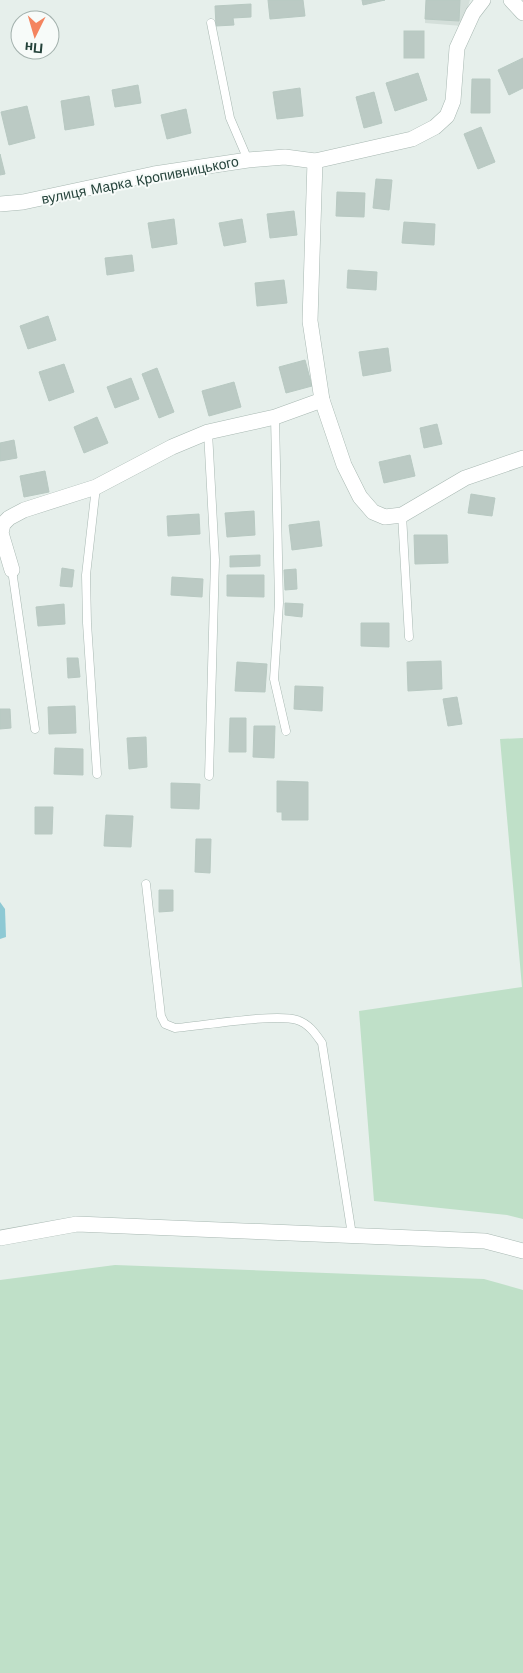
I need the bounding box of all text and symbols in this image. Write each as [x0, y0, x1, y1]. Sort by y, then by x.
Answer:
north arrow [10, 10, 60, 60]
text: Пн [24, 39, 44, 57]
street label: вулиця Марка Кропивницького [40, 153, 240, 207]

